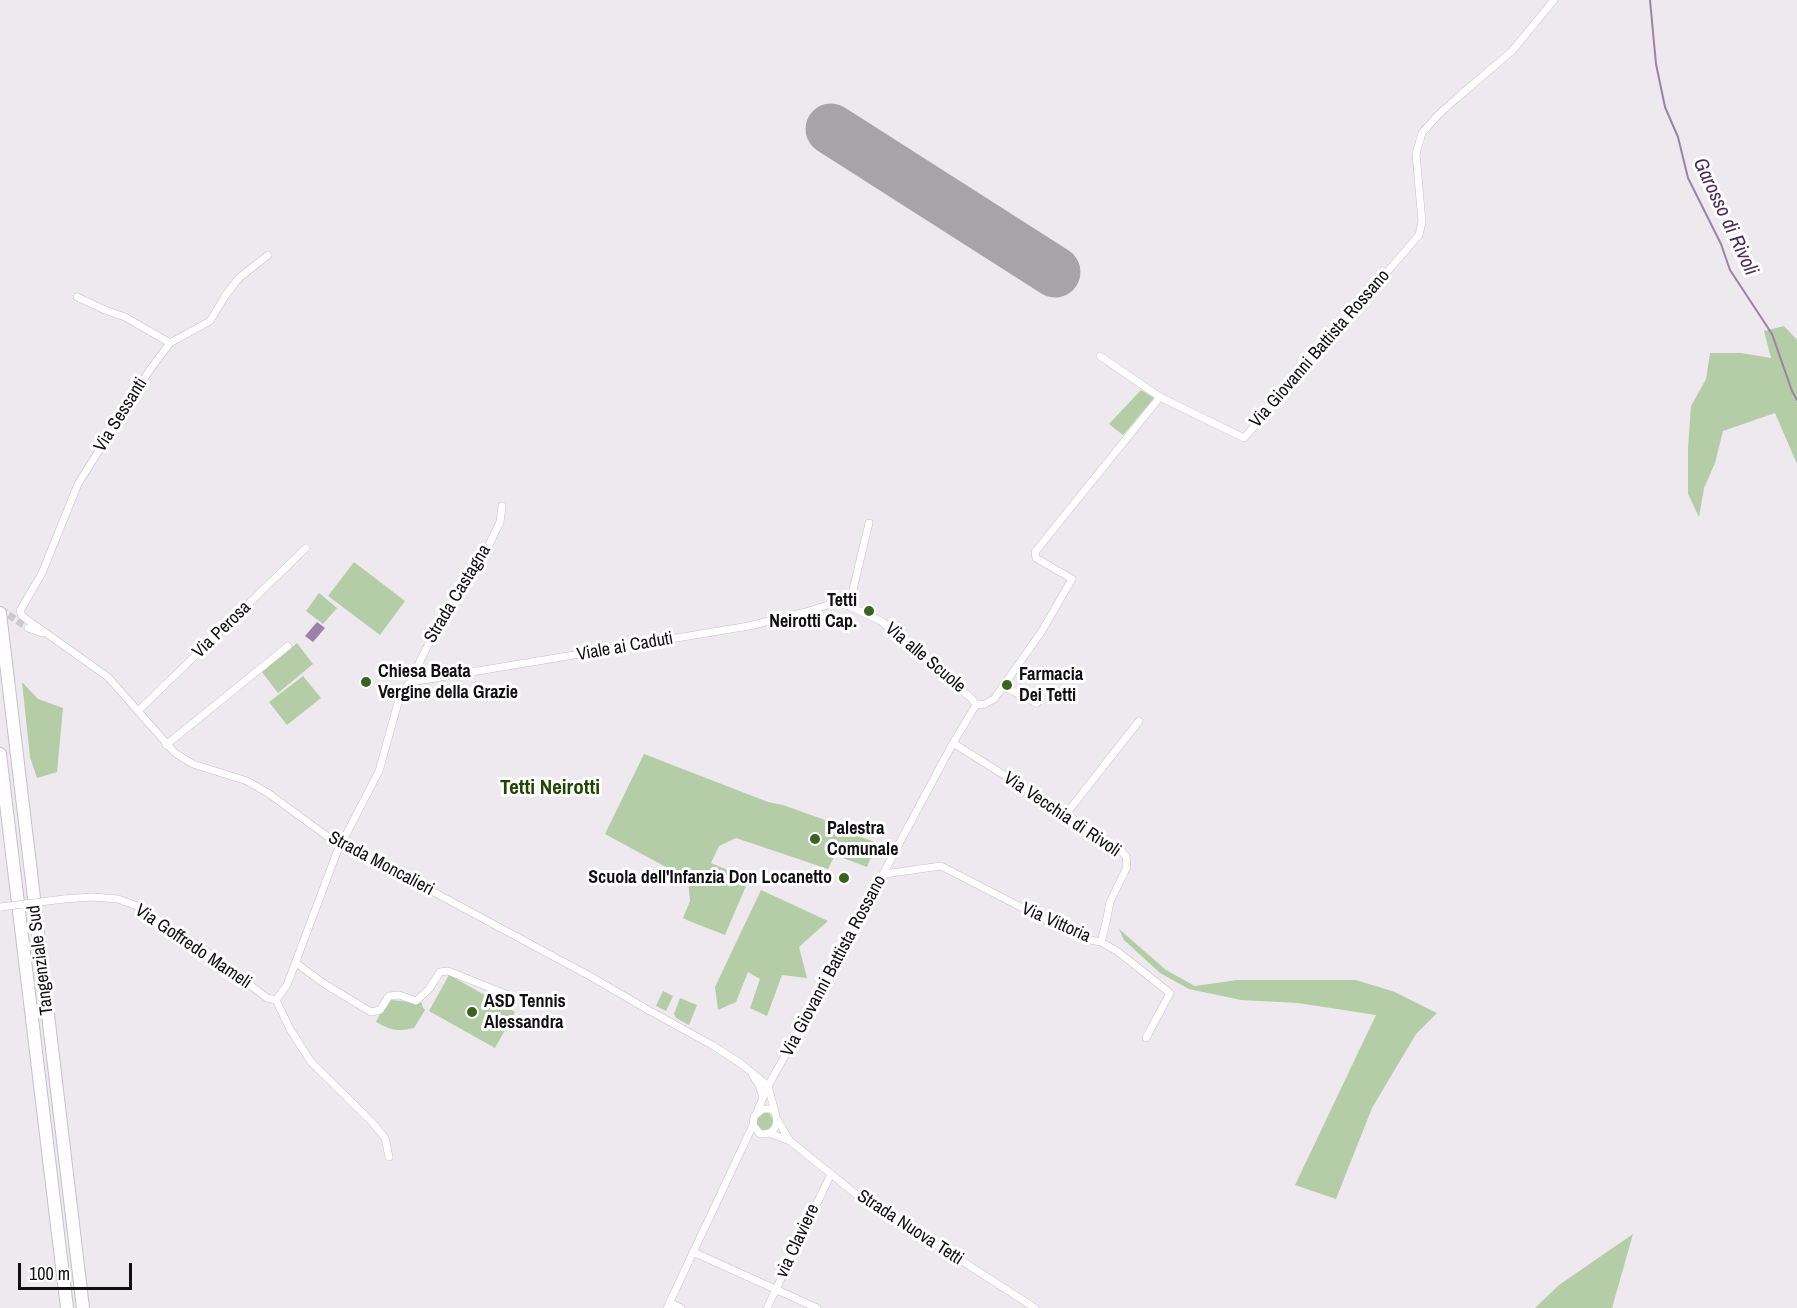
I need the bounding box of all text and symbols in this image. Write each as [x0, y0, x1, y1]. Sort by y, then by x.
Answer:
water label: Garosso di Rivoli [1687, 155, 1763, 279]
street label: Via Giovanni Battista Rossano [1245, 266, 1395, 432]
street label: Via Sessanti [90, 374, 152, 456]
street label: Strada Castagna [420, 541, 496, 647]
place label: Tetti Neirotti Cap. [769, 590, 857, 632]
street label: Via Perosa [188, 597, 256, 663]
marker: Tetti Neirotti Cap. [862, 604, 876, 618]
street label: Via alle Scuole [880, 618, 970, 698]
street label: Viale ai Caduti [575, 628, 675, 666]
place label: Chiesa Beata Vergine della Grazie [378, 661, 518, 704]
place label: Farmacia Dei Tetti [1019, 664, 1083, 706]
marker: Chiesa Beata Vergine della Grazie [359, 675, 373, 689]
marker: Farmacia Dei Tetti [1000, 678, 1014, 692]
street label: Via Vecchia di Rivoli [999, 768, 1125, 862]
district label: Tetti Neirotti [500, 775, 600, 801]
place label: Palestra Comunale [827, 818, 898, 860]
street label: Strada Moncalieri [324, 827, 438, 901]
marker: Palestra Comunale [808, 832, 822, 846]
place label: Scuola dell'Infanzia Don Locanetto [588, 867, 832, 889]
marker: Scuola dell'Infanzia Don Locanetto [837, 871, 851, 885]
street label: Via Giovanni Battista Rossano [777, 872, 891, 1060]
street label: Via Vittoria [1018, 898, 1094, 948]
street label: Via Goffredo Mameli [131, 900, 255, 994]
street label: Tangenziale Sud [24, 904, 58, 1016]
place label: ASD Tennis Alessandra [484, 991, 566, 1034]
marker: ASD Tennis Alessandra [465, 1005, 479, 1019]
street label: Strada Nuova Tetti [853, 1186, 967, 1270]
street label: via Claviere [772, 1201, 824, 1281]
scale bar [21, 1251, 135, 1289]
text: 100 m [29, 1261, 70, 1286]

